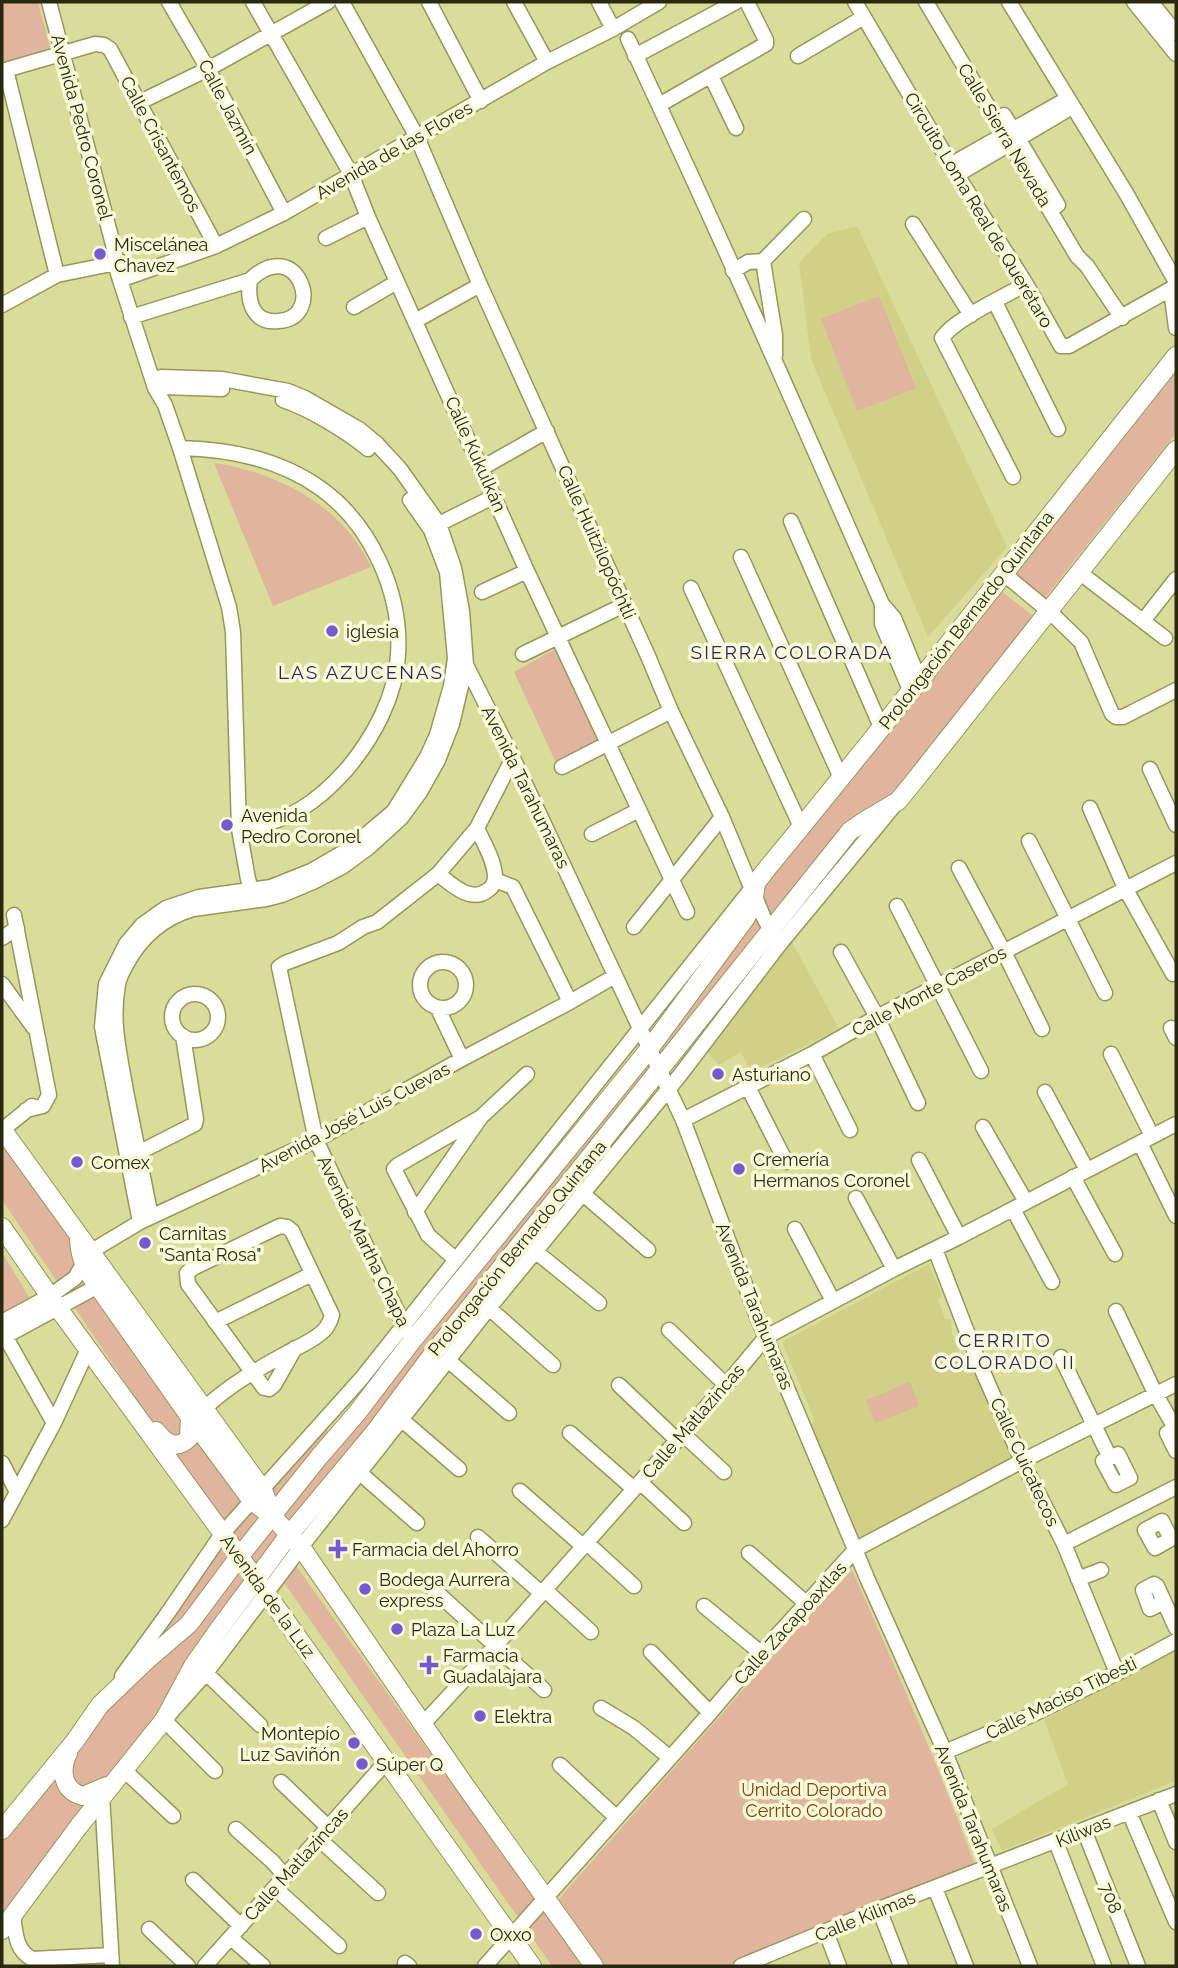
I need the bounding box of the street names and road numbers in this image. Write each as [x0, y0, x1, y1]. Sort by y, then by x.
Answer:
street label: Avenida Pedro Coronel [47, 32, 117, 222]
street label: Calle Jazmín [194, 56, 262, 158]
street label: Calle Sierra Nevada [954, 59, 1056, 211]
street label: Calle Crisantemos [116, 72, 206, 216]
street label: Circuito Loma Real de Querétaro [900, 88, 1058, 332]
street label: Avenida de las Flores [312, 96, 476, 203]
street label: Calle Kukulkán [441, 393, 511, 515]
street label: Calle Huitzilopóchtli [554, 462, 640, 622]
street label: Prolongación Bernardo Quintana [874, 507, 1058, 733]
street label: Avenida Tarahumaras [477, 702, 575, 872]
street label: Calle Monte Caseros [848, 941, 1010, 1041]
street label: Avenida José Luis Cuevas [255, 1057, 453, 1176]
street label: Prolongación Bernardo Quintana [424, 1136, 610, 1360]
street label: Avenida Martha Chapa [313, 1152, 415, 1330]
street label: Avenida Tarahumaras [712, 1219, 798, 1393]
street label: Calle Matlazincas [638, 1359, 749, 1483]
street label: Calle Cuicatecos [986, 1394, 1064, 1530]
street label: Avenida de la Luz [216, 1530, 320, 1662]
street label: Calle Zacapoaxtlas [729, 1557, 851, 1689]
street label: Calle Maciso Tibesti [982, 1652, 1140, 1744]
street label: Avenida Tarahumaras [931, 1741, 1017, 1915]
street label: Calle Matlazincas [240, 1803, 352, 1925]
street label: Kiliwas [1053, 1810, 1114, 1851]
street label: 708 [1095, 1880, 1127, 1916]
street label: Calle Kilimas [812, 1886, 919, 1946]

